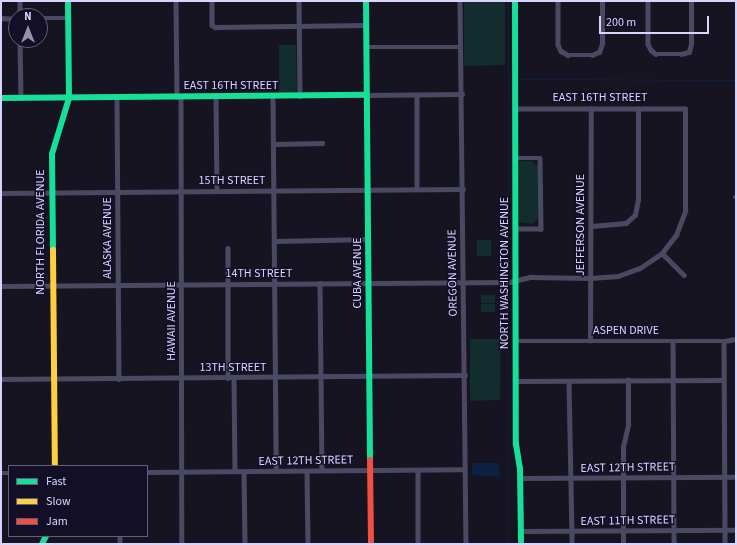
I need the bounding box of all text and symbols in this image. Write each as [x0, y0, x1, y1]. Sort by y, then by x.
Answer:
north arrow [8, 8, 48, 48]
scale bar [601, 8, 711, 34]
text: N [24, 9, 32, 24]
text: 200 m [606, 14, 636, 31]
street label: EAST 16TH STREET [184, 79, 278, 93]
street label: EAST 16TH STREET [553, 91, 647, 105]
street label: NORTH FLORIDA AVENUE [34, 169, 48, 295]
street label: 15TH STREET [198, 174, 266, 188]
street label: JEFFERSON AVENUE [574, 174, 588, 276]
street label: ALASKA AVENUE [101, 197, 115, 279]
street label: NORTH WASHINGTON AVENUE [498, 197, 512, 349]
street label: OREGON AVENUE [445, 229, 461, 317]
street label: CUBA AVENUE [351, 237, 365, 309]
street label: 14TH STREET [225, 267, 293, 281]
street label: HAWAII AVENUE [165, 281, 179, 361]
street label: ASPEN DRIVE [593, 324, 659, 338]
street label: 13TH STREET [199, 361, 267, 375]
street label: EAST 12TH STREET [258, 453, 354, 469]
street label: EAST 12TH STREET [580, 460, 676, 476]
legend [8, 465, 148, 537]
text: Fast [46, 473, 66, 490]
text: Slow [46, 493, 71, 510]
text: Jam [46, 513, 68, 530]
street label: EAST 11TH STREET [580, 513, 676, 529]

